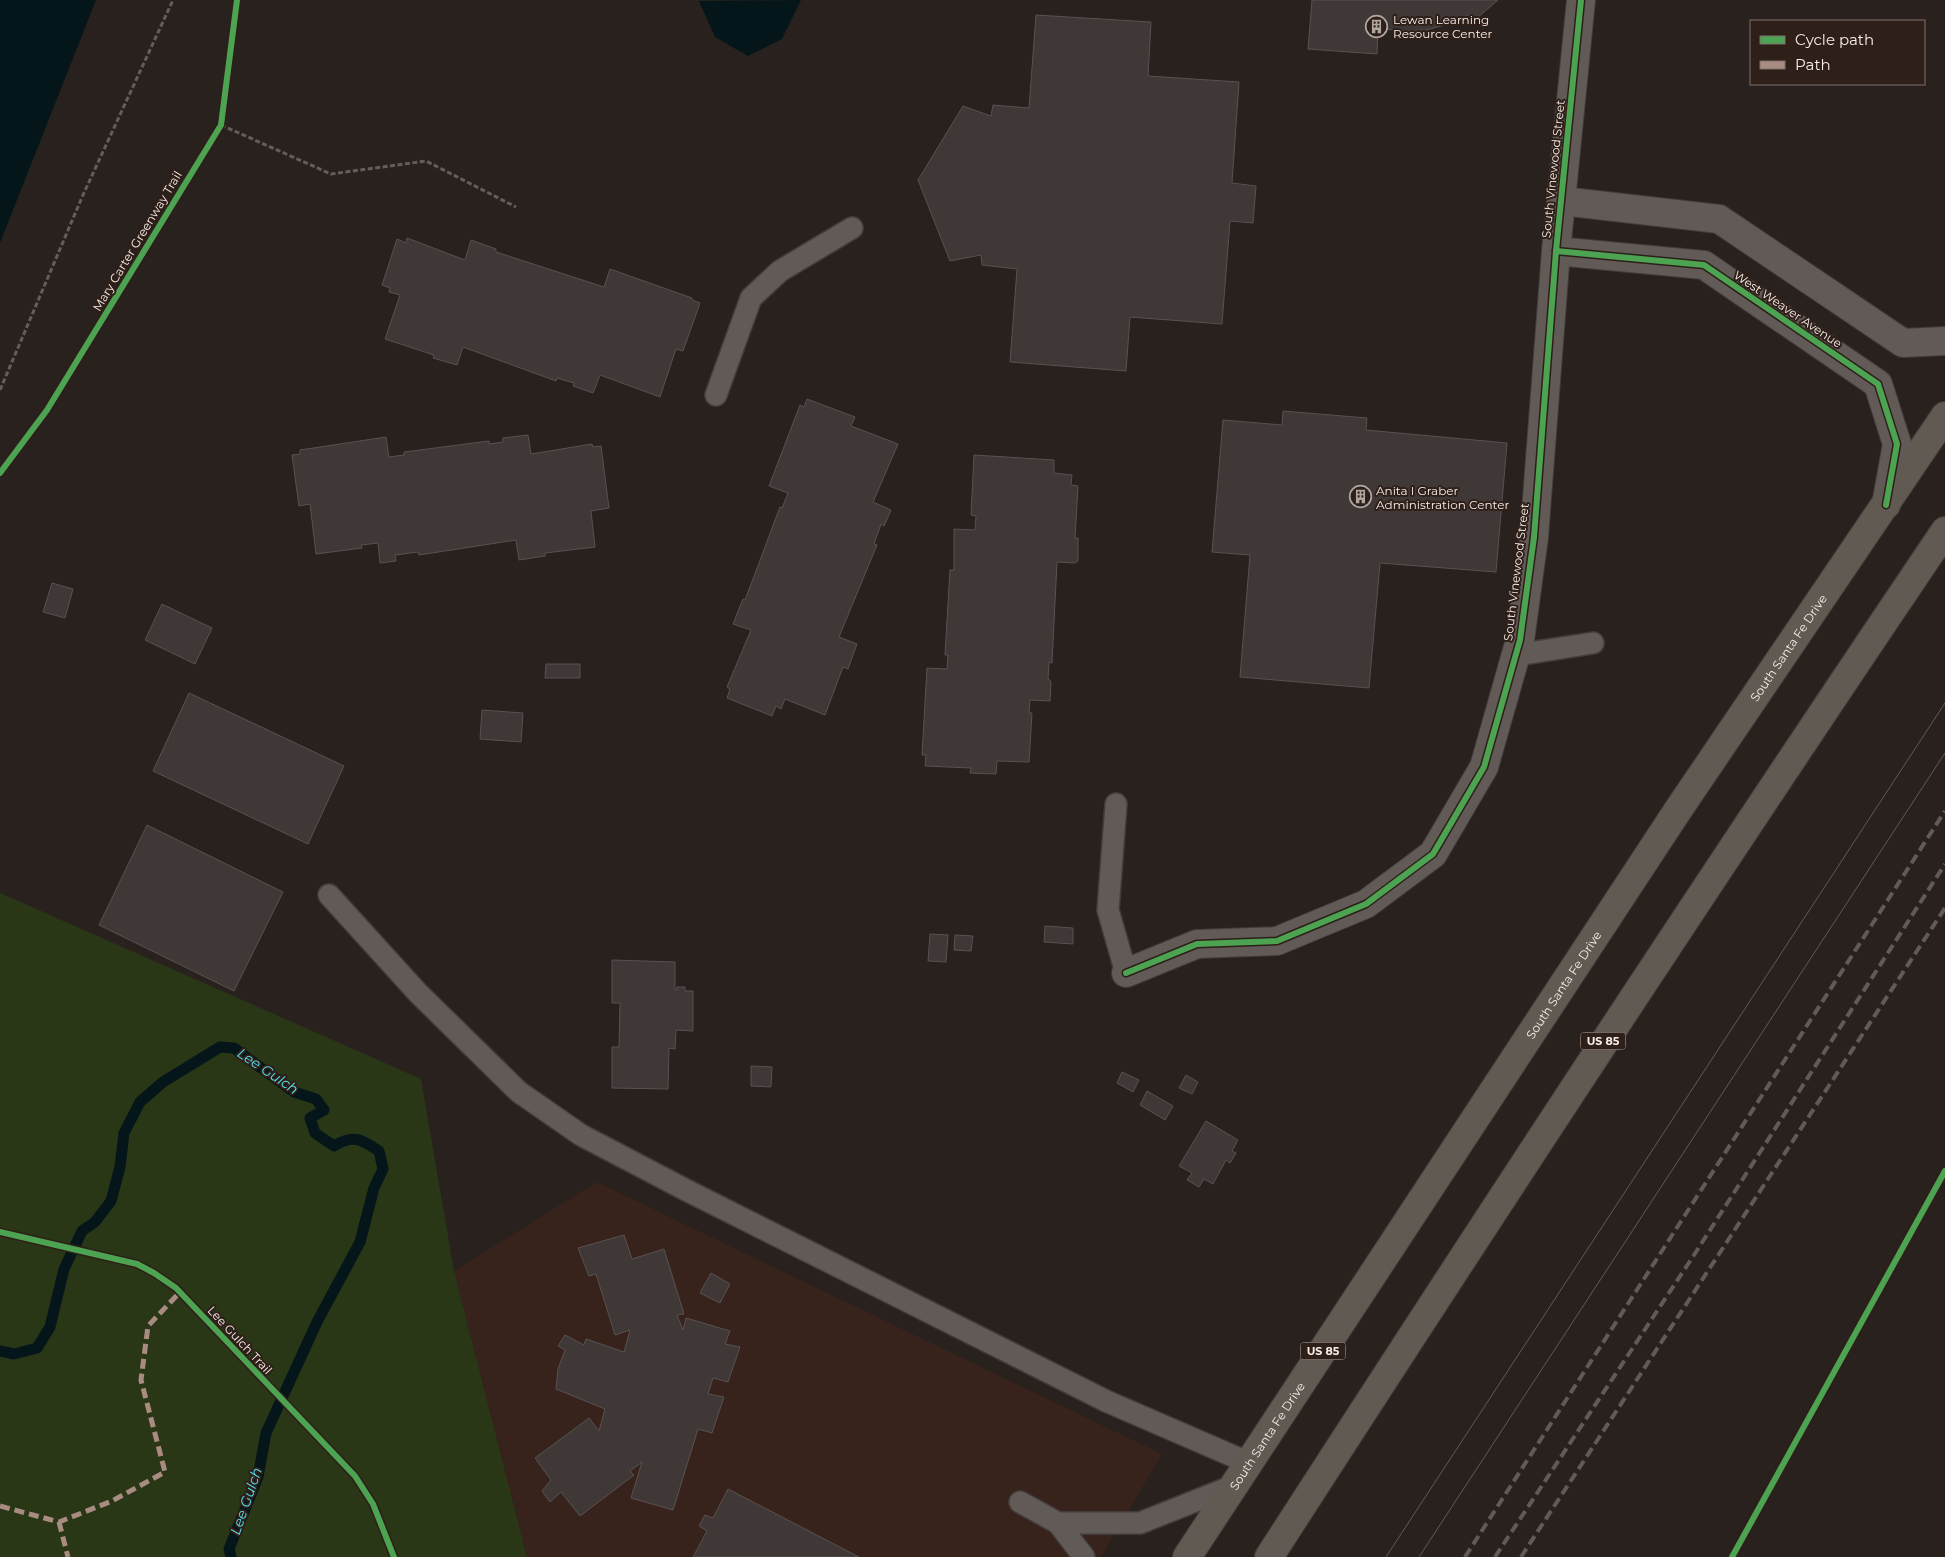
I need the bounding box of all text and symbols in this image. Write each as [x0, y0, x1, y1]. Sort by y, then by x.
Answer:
place label: Lewan Learning Resource Center [1393, 12, 1493, 41]
building icon: Lewan Learning Resource Center [1365, 14, 1389, 38]
legend [1750, 20, 1925, 85]
text: Cycle path [1795, 30, 1874, 49]
text: Path [1795, 55, 1831, 74]
street label: South Vinewood Street [1538, 99, 1568, 239]
street label: Mary Carter Greenway Trail [89, 168, 185, 314]
street label: West Weaver Avenue [1731, 267, 1845, 351]
place label: Anita I Graber Administration Center [1376, 483, 1509, 512]
building icon: Anita I Graber Administration Center [1348, 485, 1372, 509]
street label: South Vinewood Street [1500, 502, 1532, 642]
street label: South Santa Fe Drive [1746, 591, 1830, 704]
street label: South Santa Fe Drive [1522, 928, 1604, 1041]
road number: US 85 [1580, 1032, 1626, 1050]
water label: Lee Gulch [234, 1044, 302, 1098]
street label: Lee Gulch Trail [205, 1303, 275, 1377]
road number: US 85 [1300, 1342, 1346, 1360]
street label: South Santa Fe Drive [1226, 1379, 1307, 1493]
water label: Lee Gulch [226, 1465, 266, 1537]

